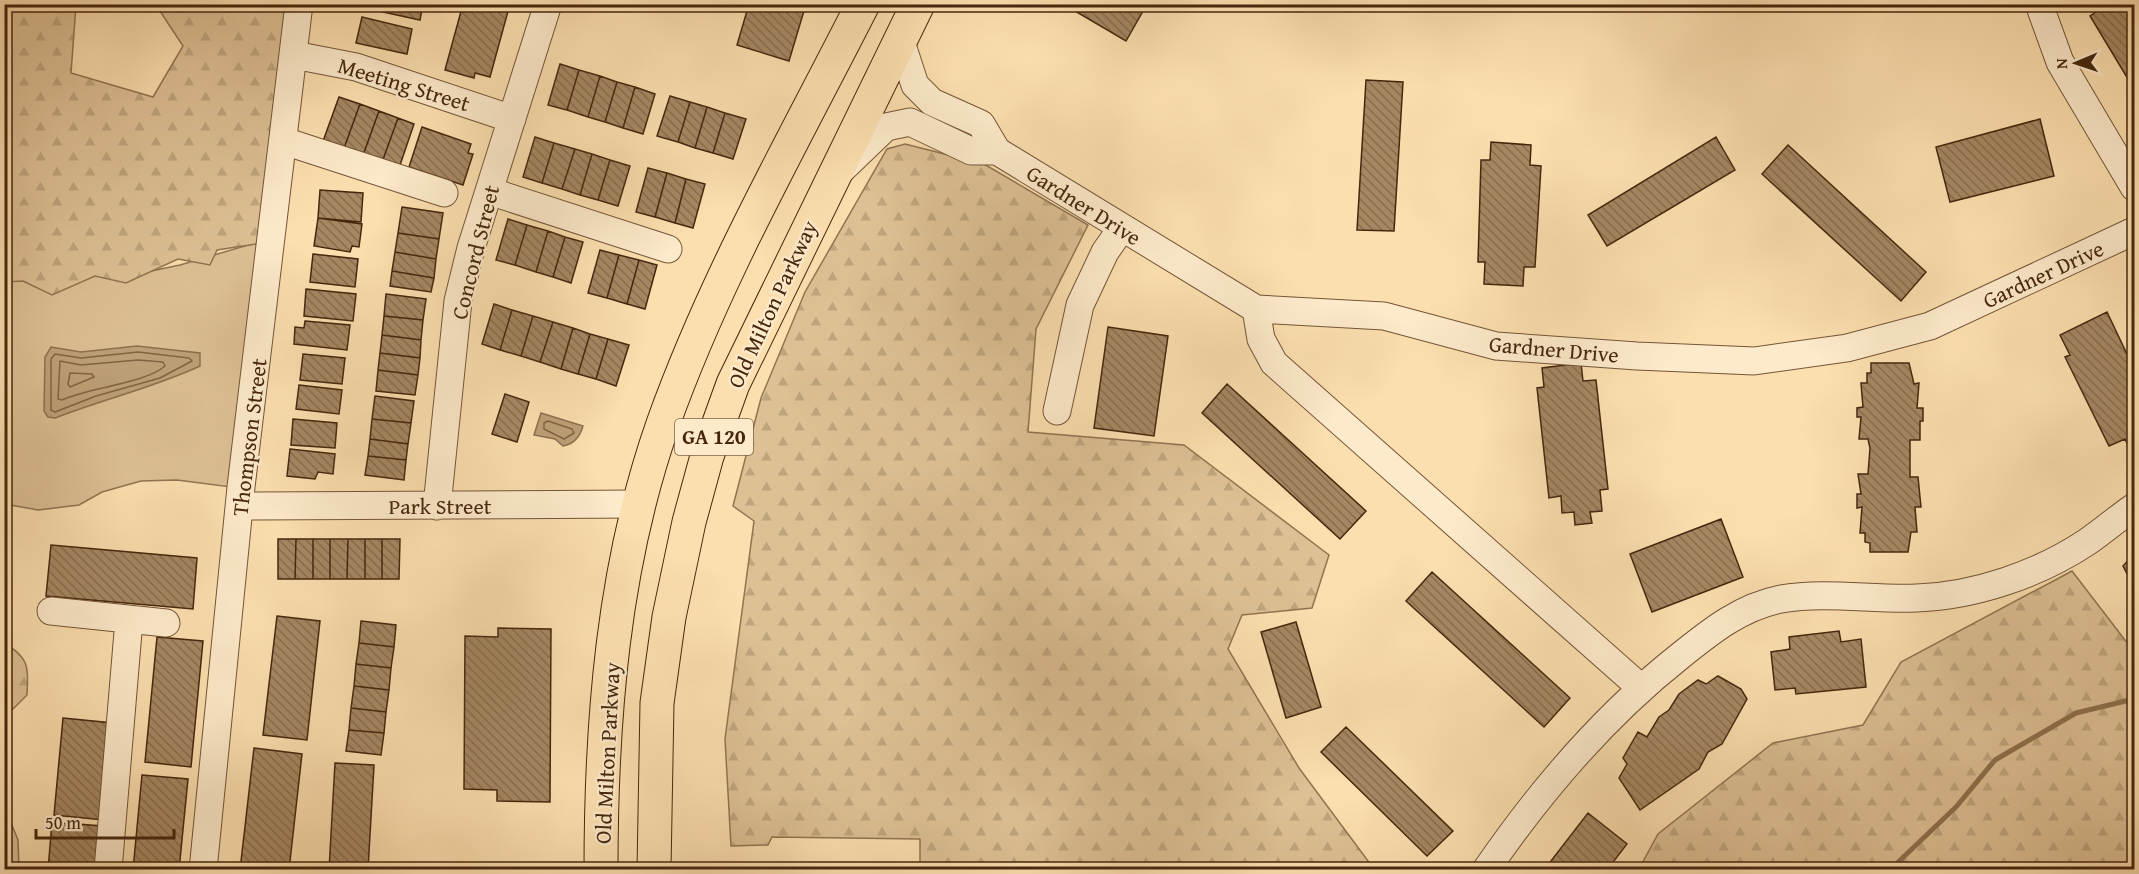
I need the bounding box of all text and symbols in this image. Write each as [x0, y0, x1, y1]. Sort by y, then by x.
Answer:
north arrow [2046, 33, 2106, 93]
street label: Meeting Street [334, 49, 474, 119]
text: N [2049, 57, 2073, 69]
street label: Gardner Drive [1020, 157, 1148, 253]
street label: Concord Street [443, 181, 507, 323]
street label: Old Milton Parkway [719, 215, 825, 393]
street label: Gardner Drive [1977, 232, 2109, 316]
street label: Gardner Drive [1488, 327, 1620, 371]
street label: Thompson Street [223, 356, 275, 518]
road number: GA 120 [675, 419, 753, 455]
street label: Park Street [389, 490, 492, 522]
street label: Old Milton Parkway [586, 661, 628, 845]
scale bar [36, 802, 174, 840]
text: 50 m [45, 809, 81, 836]

